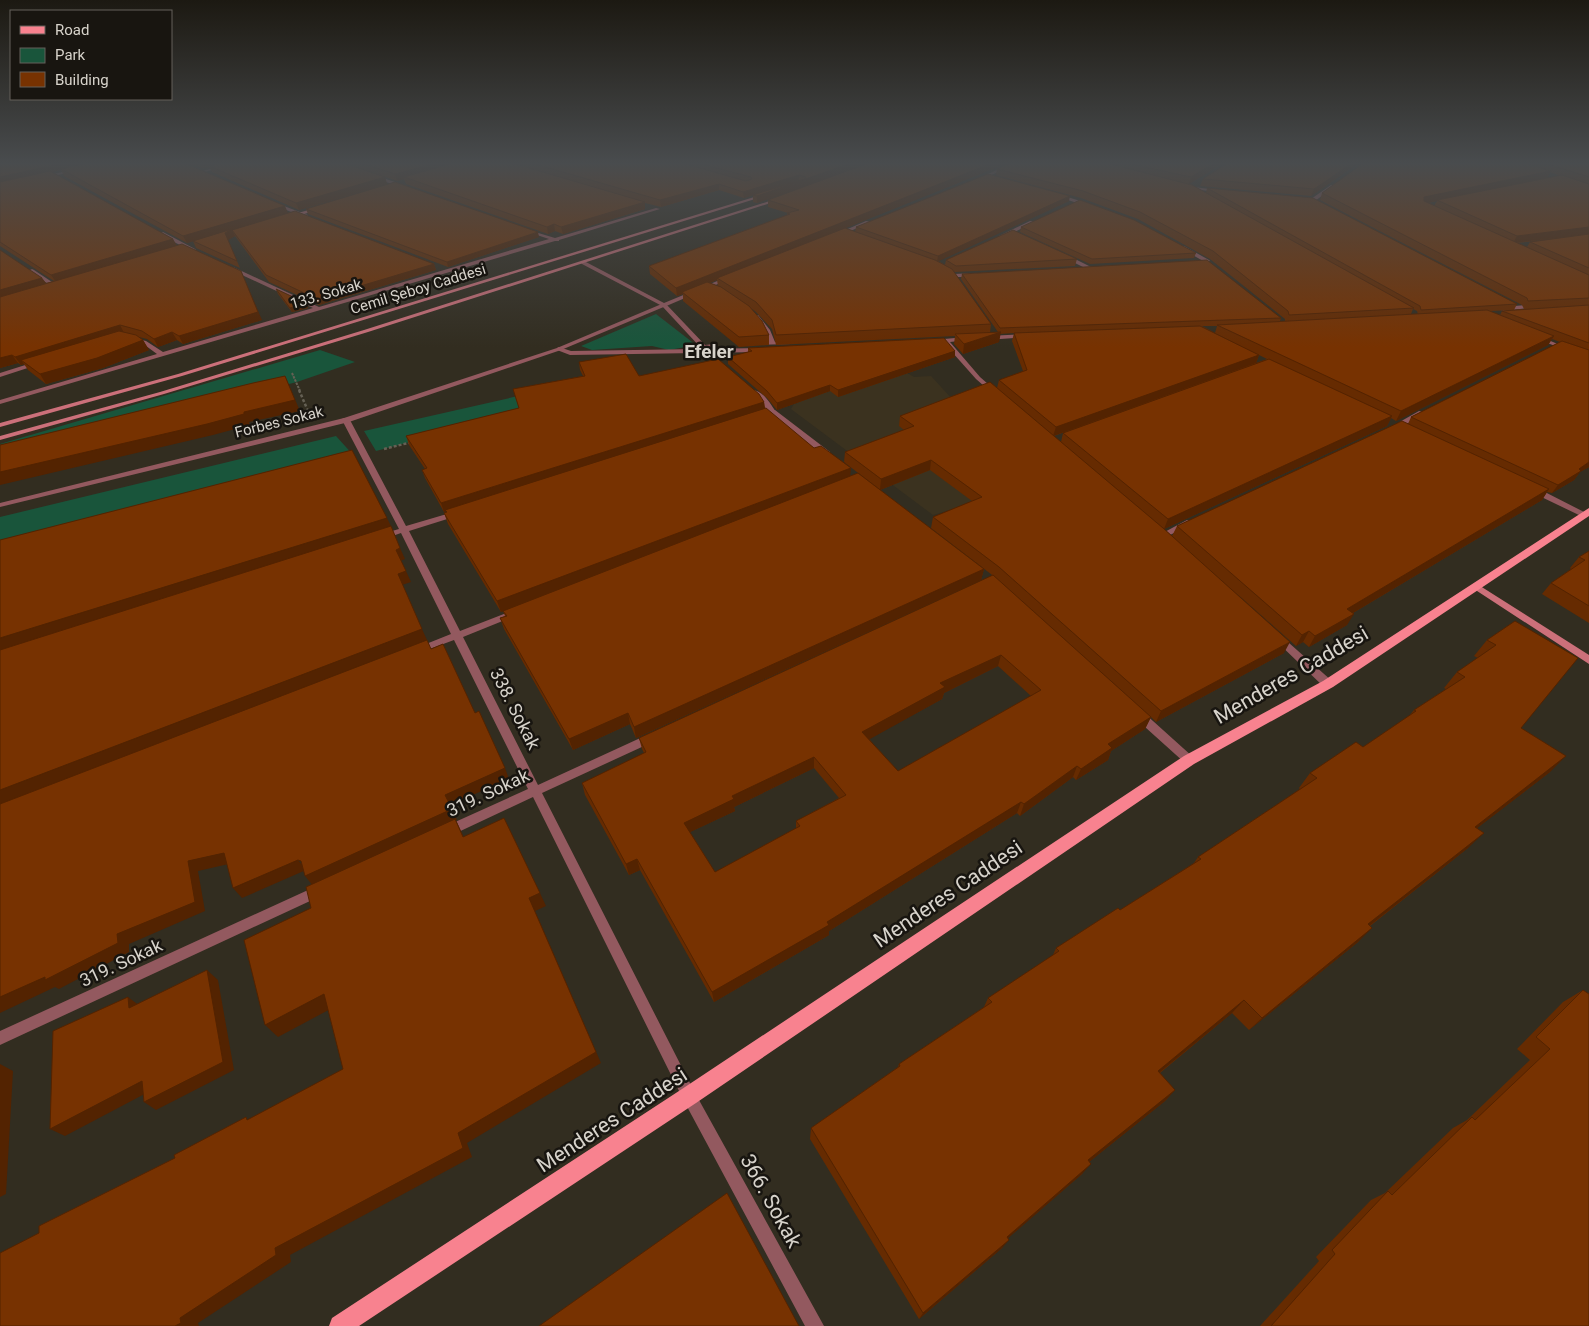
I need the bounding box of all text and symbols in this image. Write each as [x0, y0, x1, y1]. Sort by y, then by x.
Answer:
legend [10, 10, 172, 100]
text: Road [55, 21, 89, 39]
text: Park [55, 46, 86, 64]
text: Building [55, 71, 109, 89]
street label: Cemil Şeboy Caddesi [348, 260, 488, 318]
street label: 133. Sokak [288, 275, 364, 313]
district label: Efeler [684, 340, 734, 363]
street label: Forbes Sokak [233, 402, 325, 442]
street label: Menderes Caddesi [1210, 621, 1372, 729]
street label: 338. Sokak [486, 665, 545, 754]
street label: 319. Sokak [443, 764, 533, 821]
street label: Menderes Caddesi [869, 835, 1027, 953]
street label: 319. Sokak [76, 934, 166, 991]
street label: Menderes Caddesi [532, 1063, 692, 1177]
street label: 366. Sokak [735, 1150, 807, 1252]

